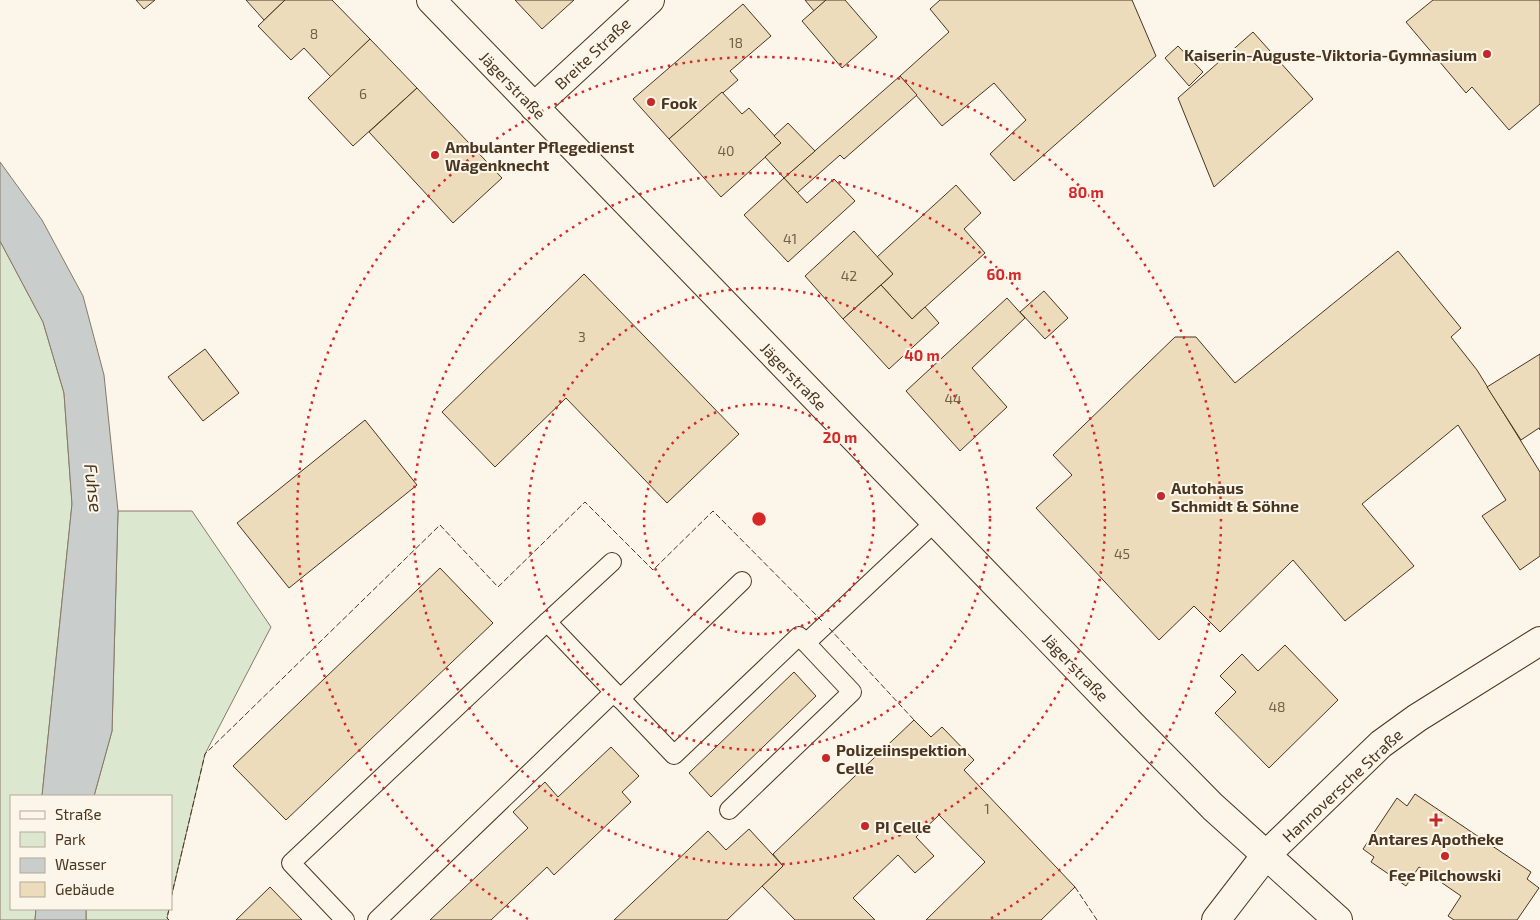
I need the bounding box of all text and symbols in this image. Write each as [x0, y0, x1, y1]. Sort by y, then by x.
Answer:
street label: Breite Straße [550, 13, 634, 93]
house number: 8 [310, 25, 318, 42]
house number: 18 [729, 34, 743, 51]
place label: Kaiserin-Auguste-Viktoria-Gymnasium [1184, 45, 1477, 65]
street label: Jägerstraße [476, 47, 550, 123]
marker: Kaiserin-Auguste-Viktoria-Gymnasium [1481, 48, 1493, 60]
house number: 6 [359, 85, 367, 102]
place label: Fook [661, 93, 698, 112]
marker: Fook [645, 96, 657, 108]
place label: Ambulanter Pflegedienst Wagenknecht [445, 137, 635, 174]
house number: 40 [717, 142, 735, 159]
marker: Ambulanter Pflegedienst Wagenknecht [429, 149, 441, 161]
text: 80 m [1068, 183, 1104, 201]
house number: 41 [783, 230, 797, 247]
text: 60 m [987, 265, 1021, 283]
house number: 42 [841, 267, 857, 284]
house number: 3 [578, 328, 586, 345]
street label: Jägerstraße [757, 338, 831, 414]
text: 40 m [904, 346, 940, 364]
house number: 44 [944, 390, 962, 407]
text: 20 m [823, 428, 857, 446]
water label: Fuhse [80, 462, 108, 514]
place label: Autohaus Schmidt & Söhne [1171, 478, 1299, 515]
marker: Autohaus Schmidt & Söhne [1155, 490, 1167, 502]
centre of rings [750, 510, 768, 528]
house number: 45 [1114, 545, 1130, 562]
street label: Jägerstraße [1039, 629, 1113, 705]
house number: 48 [1268, 698, 1286, 715]
street label: Hannoversche Straße [1278, 724, 1406, 846]
place label: Polizeiinspektion Celle [836, 740, 967, 777]
marker: Polizeiinspektion Celle [820, 752, 832, 764]
legend [10, 795, 172, 910]
house number: 1 [984, 800, 990, 817]
text: Straße [55, 805, 101, 823]
marker: Antares Apotheke [1430, 814, 1442, 826]
place label: PI Celle [875, 817, 931, 836]
marker: PI Celle [859, 820, 871, 832]
place label: Antares Apotheke [1368, 829, 1504, 848]
text: Park [55, 830, 86, 848]
marker: Fee Pilchowski [1439, 850, 1451, 862]
text: Wasser [55, 855, 107, 873]
place label: Fee Pilchowski [1389, 865, 1501, 884]
text: Gebäude [55, 880, 114, 898]

